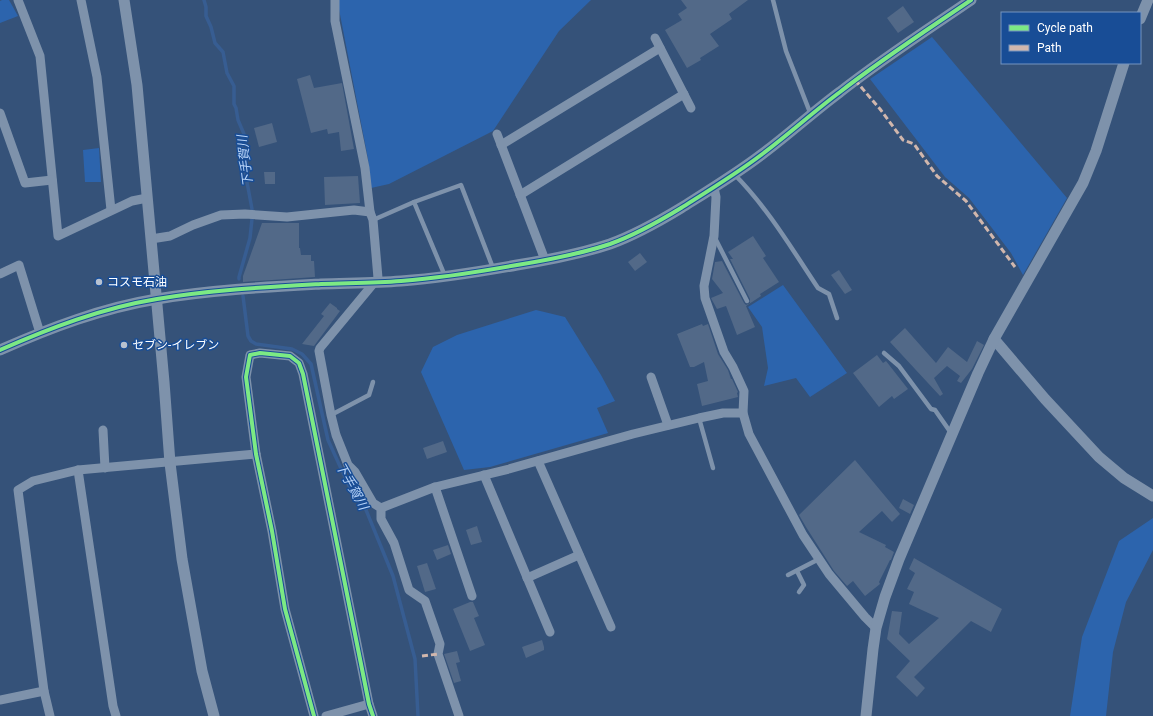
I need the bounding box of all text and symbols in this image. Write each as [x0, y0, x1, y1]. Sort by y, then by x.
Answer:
legend [1001, 12, 1141, 64]
text: Cycle path [1037, 21, 1093, 35]
text: Path [1037, 41, 1062, 55]
water label: 下手賀川 [234, 132, 256, 188]
place label: コスモ石油 [107, 275, 167, 289]
marker: コスモ石油 [94, 277, 104, 287]
place label: セブン-イレブン [132, 338, 219, 352]
marker: セブン-イレブン [119, 340, 129, 350]
water label: 下手賀川 [333, 460, 372, 514]

